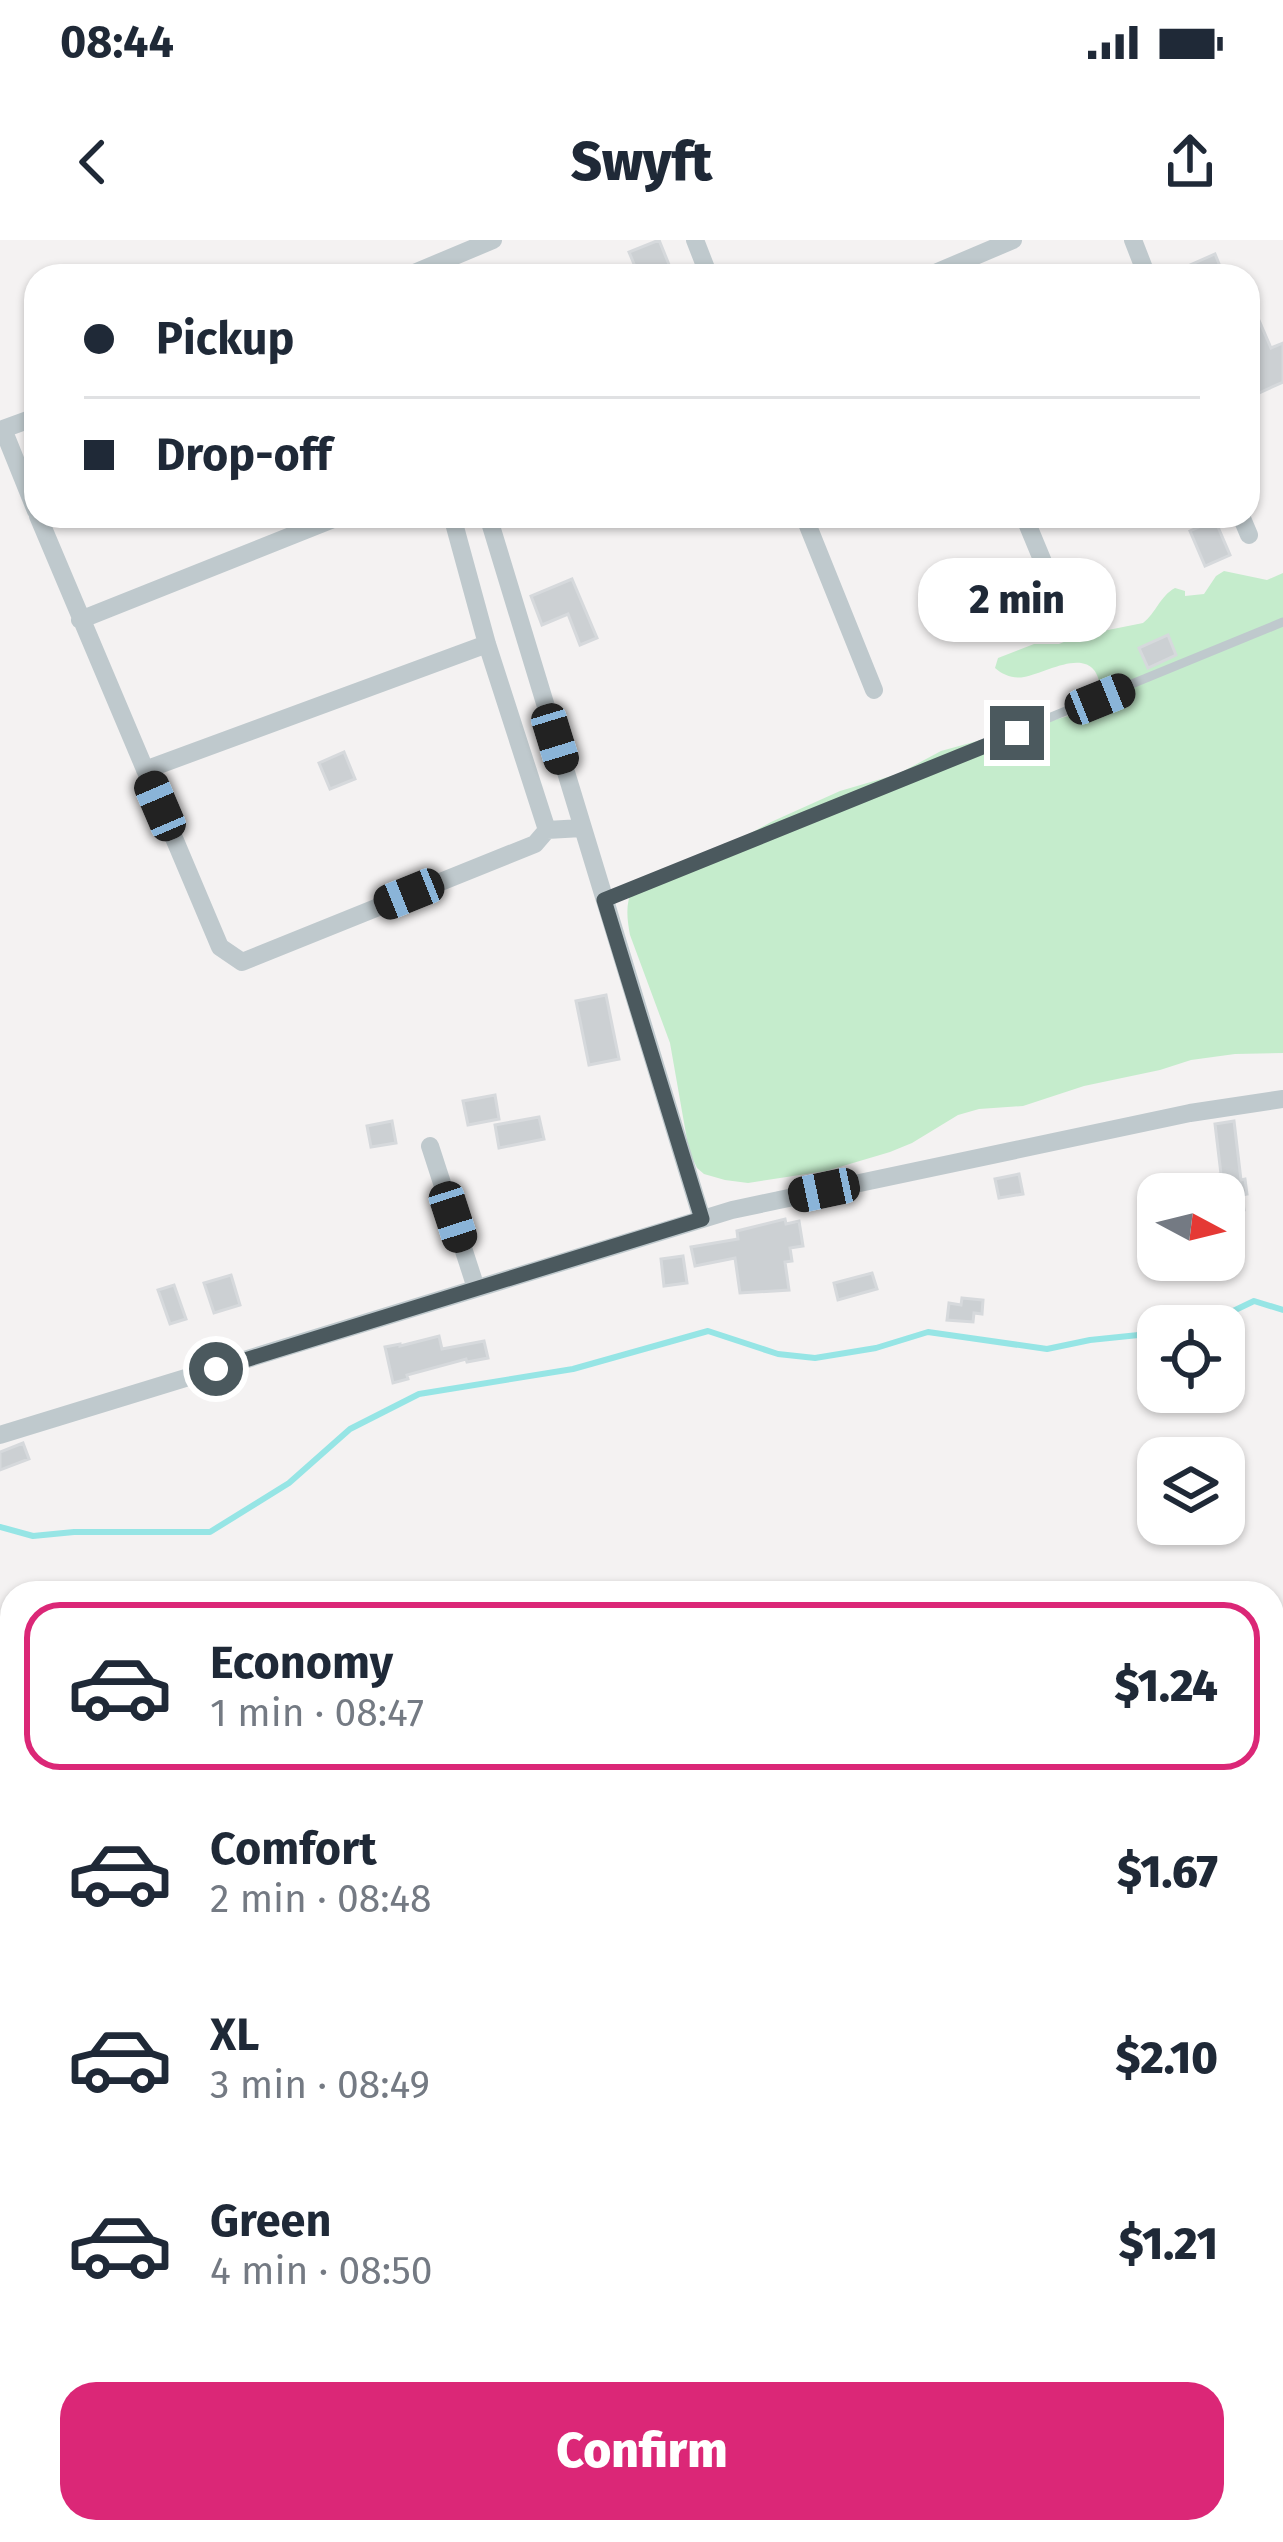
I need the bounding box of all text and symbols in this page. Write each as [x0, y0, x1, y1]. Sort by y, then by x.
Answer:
text: 08:44 [60, 15, 174, 69]
icon: back [60, 129, 126, 195]
icon: share [1157, 129, 1223, 195]
text: Swyft [571, 130, 712, 194]
text: Pickup [156, 312, 294, 366]
text: Drop-off [156, 428, 332, 482]
callout: 2 min [918, 559, 1116, 643]
text: 2 min [969, 577, 1065, 623]
car [1060, 669, 1140, 729]
car [527, 699, 583, 779]
route end [990, 706, 1044, 760]
car [129, 766, 191, 846]
car [369, 864, 449, 924]
car [785, 1165, 863, 1215]
north arrow [1137, 1173, 1245, 1281]
map controls [1137, 1173, 1245, 1545]
car [425, 1177, 481, 1257]
button: locate [1137, 1305, 1245, 1413]
route start [189, 1342, 243, 1396]
button: layers [1137, 1437, 1245, 1545]
icon: car [66, 1632, 174, 1740]
text: Economy [210, 1636, 393, 1690]
text: $1.24 [1115, 1659, 1218, 1713]
text: 1 min · 08:47 [210, 1690, 424, 1736]
icon: car [66, 1818, 174, 1926]
text: Comfort [210, 1822, 377, 1876]
text: $1.67 [1117, 1845, 1218, 1899]
text: 2 min · 08:48 [210, 1876, 432, 1922]
icon: car [66, 2004, 174, 2112]
text: XL [210, 2008, 259, 2062]
text: $2.10 [1116, 2031, 1218, 2085]
text: 3 min · 08:49 [210, 2062, 430, 2108]
icon: car [66, 2190, 174, 2298]
text: Green [210, 2194, 331, 2248]
text: $1.21 [1119, 2217, 1218, 2271]
text: 4 min · 08:50 [210, 2248, 432, 2294]
button: Confirm [60, 2382, 1224, 2520]

